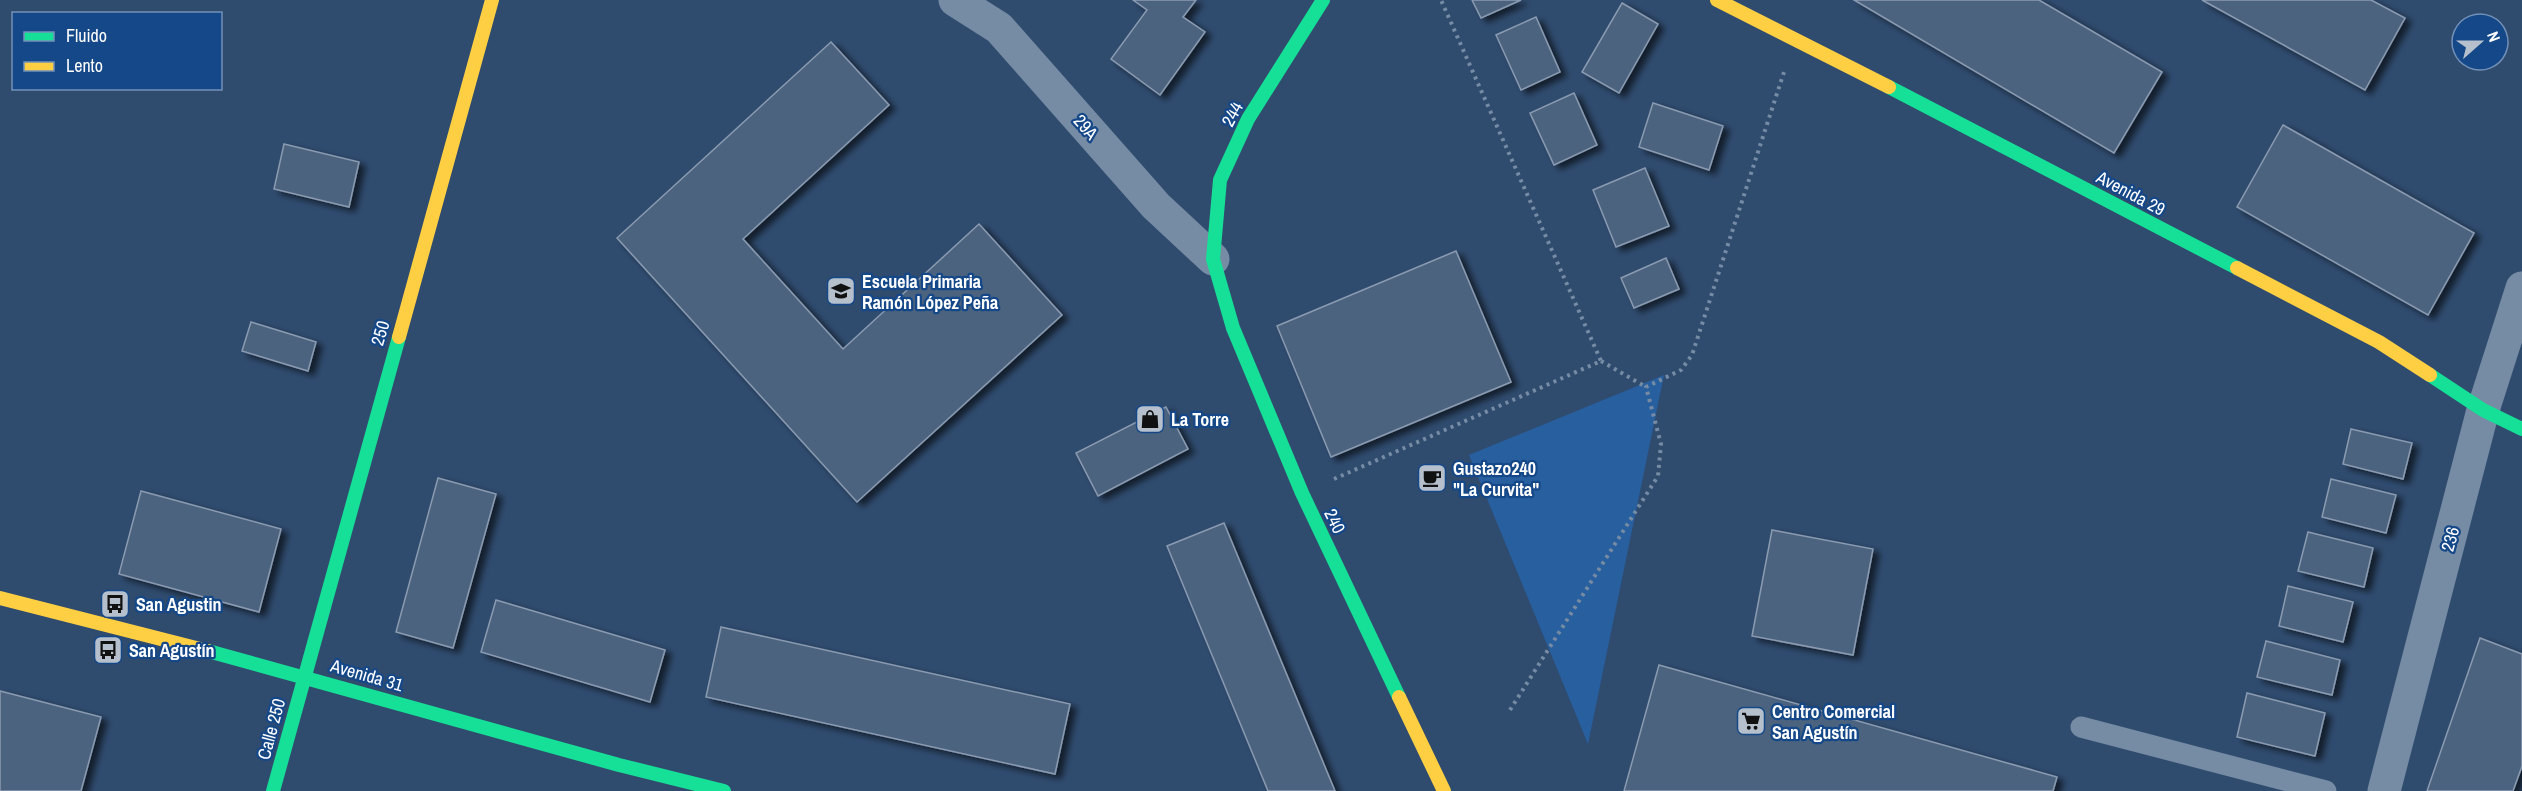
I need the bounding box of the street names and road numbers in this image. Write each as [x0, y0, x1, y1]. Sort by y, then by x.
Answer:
street label: 244 [1215, 97, 1249, 131]
street label: 29A [1068, 109, 1104, 145]
street label: Avenida 29 [2091, 164, 2170, 222]
street label: 250 [365, 318, 395, 348]
street label: 240 [1318, 504, 1352, 538]
street label: 236 [2435, 524, 2465, 554]
street label: Avenida 31 [327, 652, 407, 697]
street label: Calle 250 [251, 696, 291, 762]

